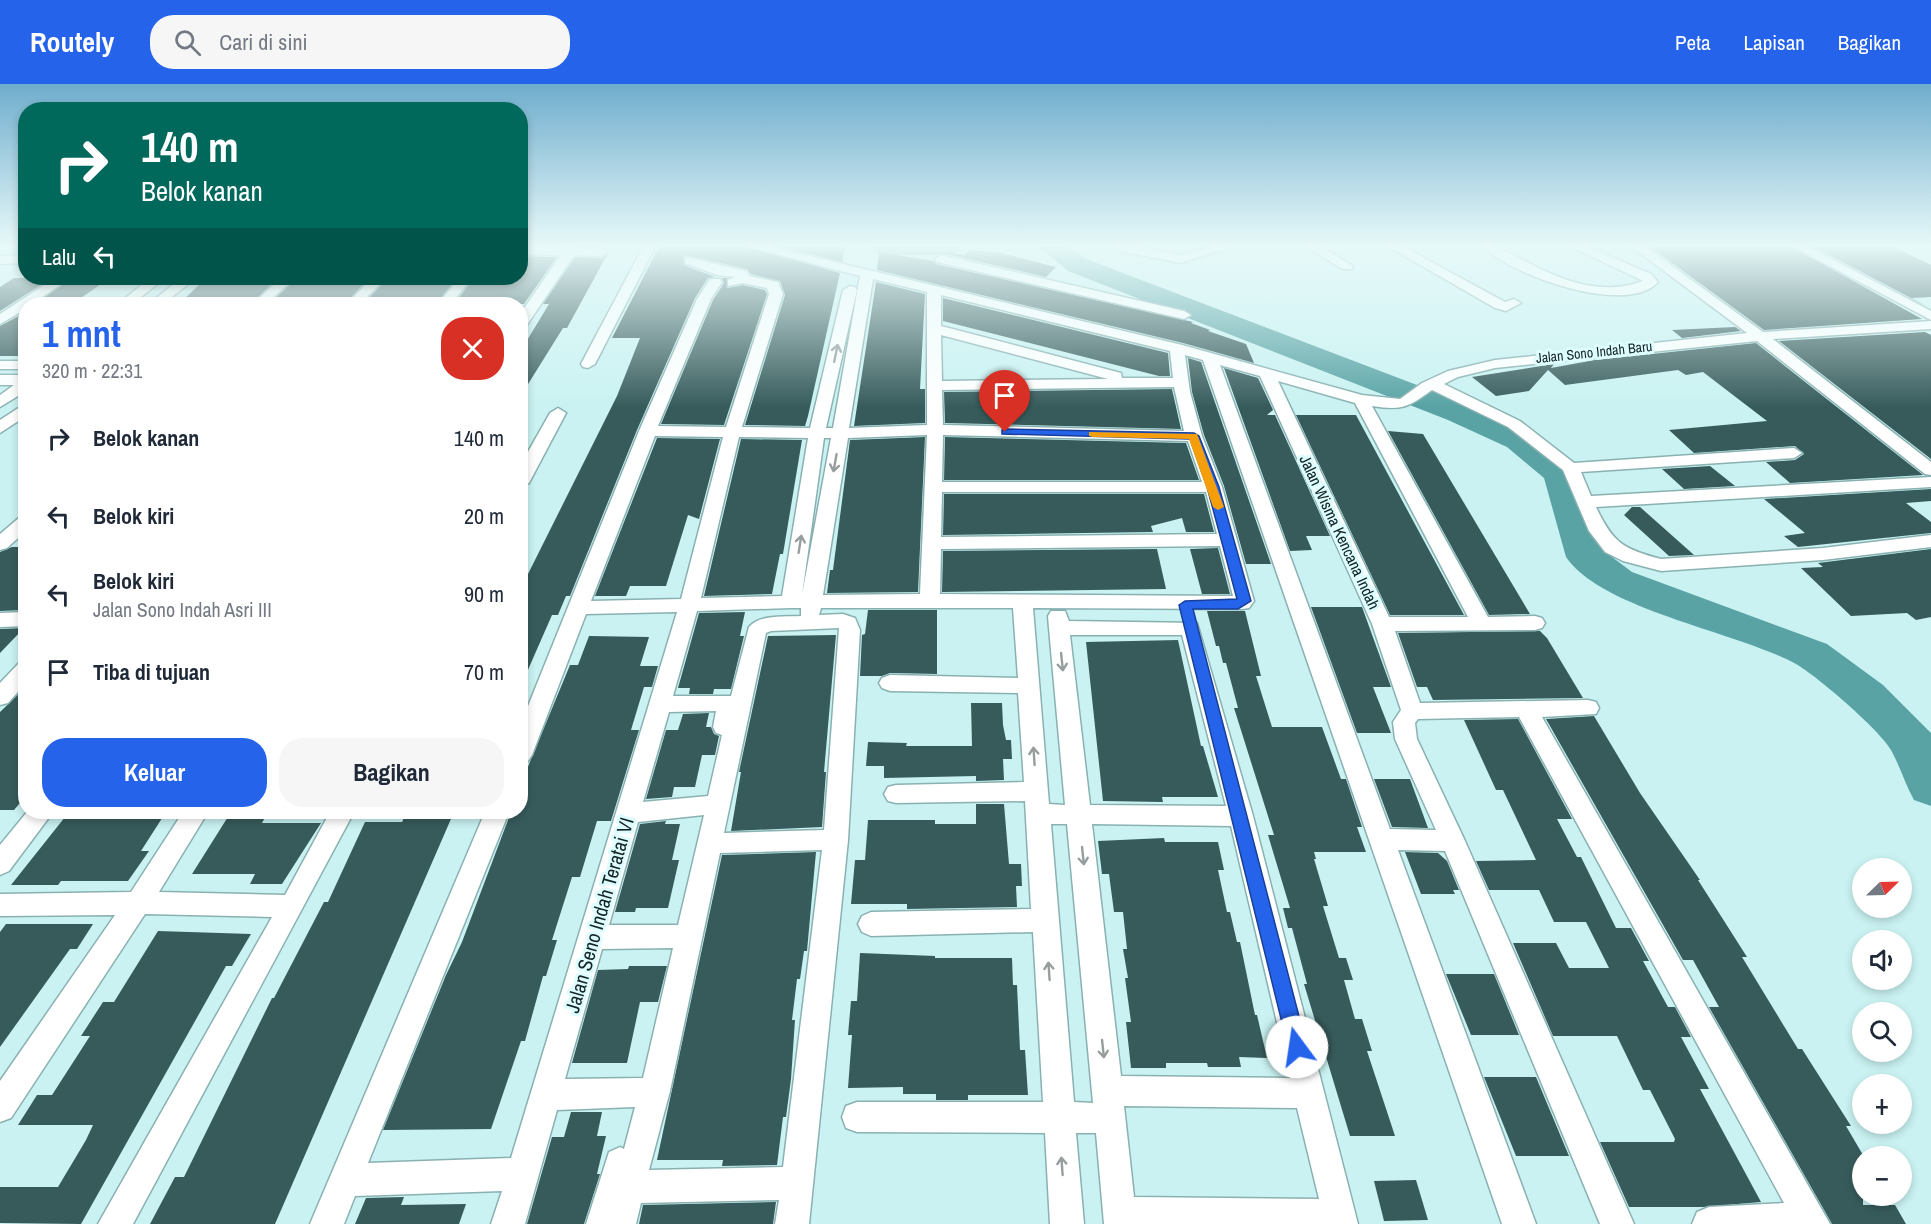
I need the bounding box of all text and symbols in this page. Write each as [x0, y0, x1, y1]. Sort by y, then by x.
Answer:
search box [150, 15, 570, 69]
text: Routely [30, 23, 114, 61]
icon: search [171, 26, 204, 59]
text: Cari di sini [219, 27, 307, 57]
text: Peta [1675, 28, 1711, 57]
text: Lapisan [1744, 28, 1805, 57]
text: Bagikan [1838, 28, 1901, 57]
text: 140 m [141, 119, 239, 175]
icon: right [42, 126, 120, 204]
text: Belok kanan [141, 173, 263, 209]
icon: left [88, 240, 121, 273]
text: Lalu [42, 242, 76, 272]
text: 1 mnt [42, 310, 121, 358]
button: close [441, 317, 504, 380]
street label: Jalan Sono Indah Baru [1535, 337, 1653, 367]
one-way arrow [831, 343, 842, 363]
text: 320 m · 22:31 [42, 357, 142, 384]
pin [979, 370, 1030, 432]
icon: arrive [988, 379, 1021, 412]
icon: right [42, 422, 75, 455]
text: Belok kanan [93, 423, 199, 453]
text: 140 m [454, 423, 504, 453]
street label: Jalan Wisma Kencana Indah [1295, 451, 1385, 613]
one-way arrow [829, 453, 840, 473]
icon: left [42, 500, 75, 533]
text: Belok kiri [93, 501, 174, 531]
text: 20 m [464, 501, 504, 531]
one-way arrow [795, 535, 806, 555]
text: Belok kiri [93, 566, 174, 596]
icon: left [42, 578, 75, 611]
text: 90 m [464, 579, 504, 609]
text: Jalan Sono Indah Asri III [93, 596, 272, 623]
one-way arrow [1057, 651, 1068, 671]
icon: arrive [42, 656, 75, 689]
text: Tiba di tujuan [93, 657, 210, 687]
text: 70 m [464, 657, 504, 687]
button: Keluar [42, 738, 267, 807]
button: Bagikan [279, 738, 504, 807]
one-way arrow [1028, 746, 1039, 766]
street label: Jalan Seno Indah Teratai VI [558, 814, 640, 1016]
one-way arrow [1078, 845, 1089, 865]
north arrow [1852, 858, 1912, 918]
map controls [1852, 858, 1912, 1206]
button: sound [1852, 930, 1912, 990]
one-way arrow [1043, 962, 1054, 982]
button: search [1852, 1002, 1912, 1062]
position arrow [1265, 1015, 1329, 1079]
one-way arrow [1098, 1039, 1109, 1059]
button: + [1852, 1074, 1912, 1134]
button: − [1852, 1146, 1912, 1206]
one-way arrow [1057, 1156, 1068, 1176]

